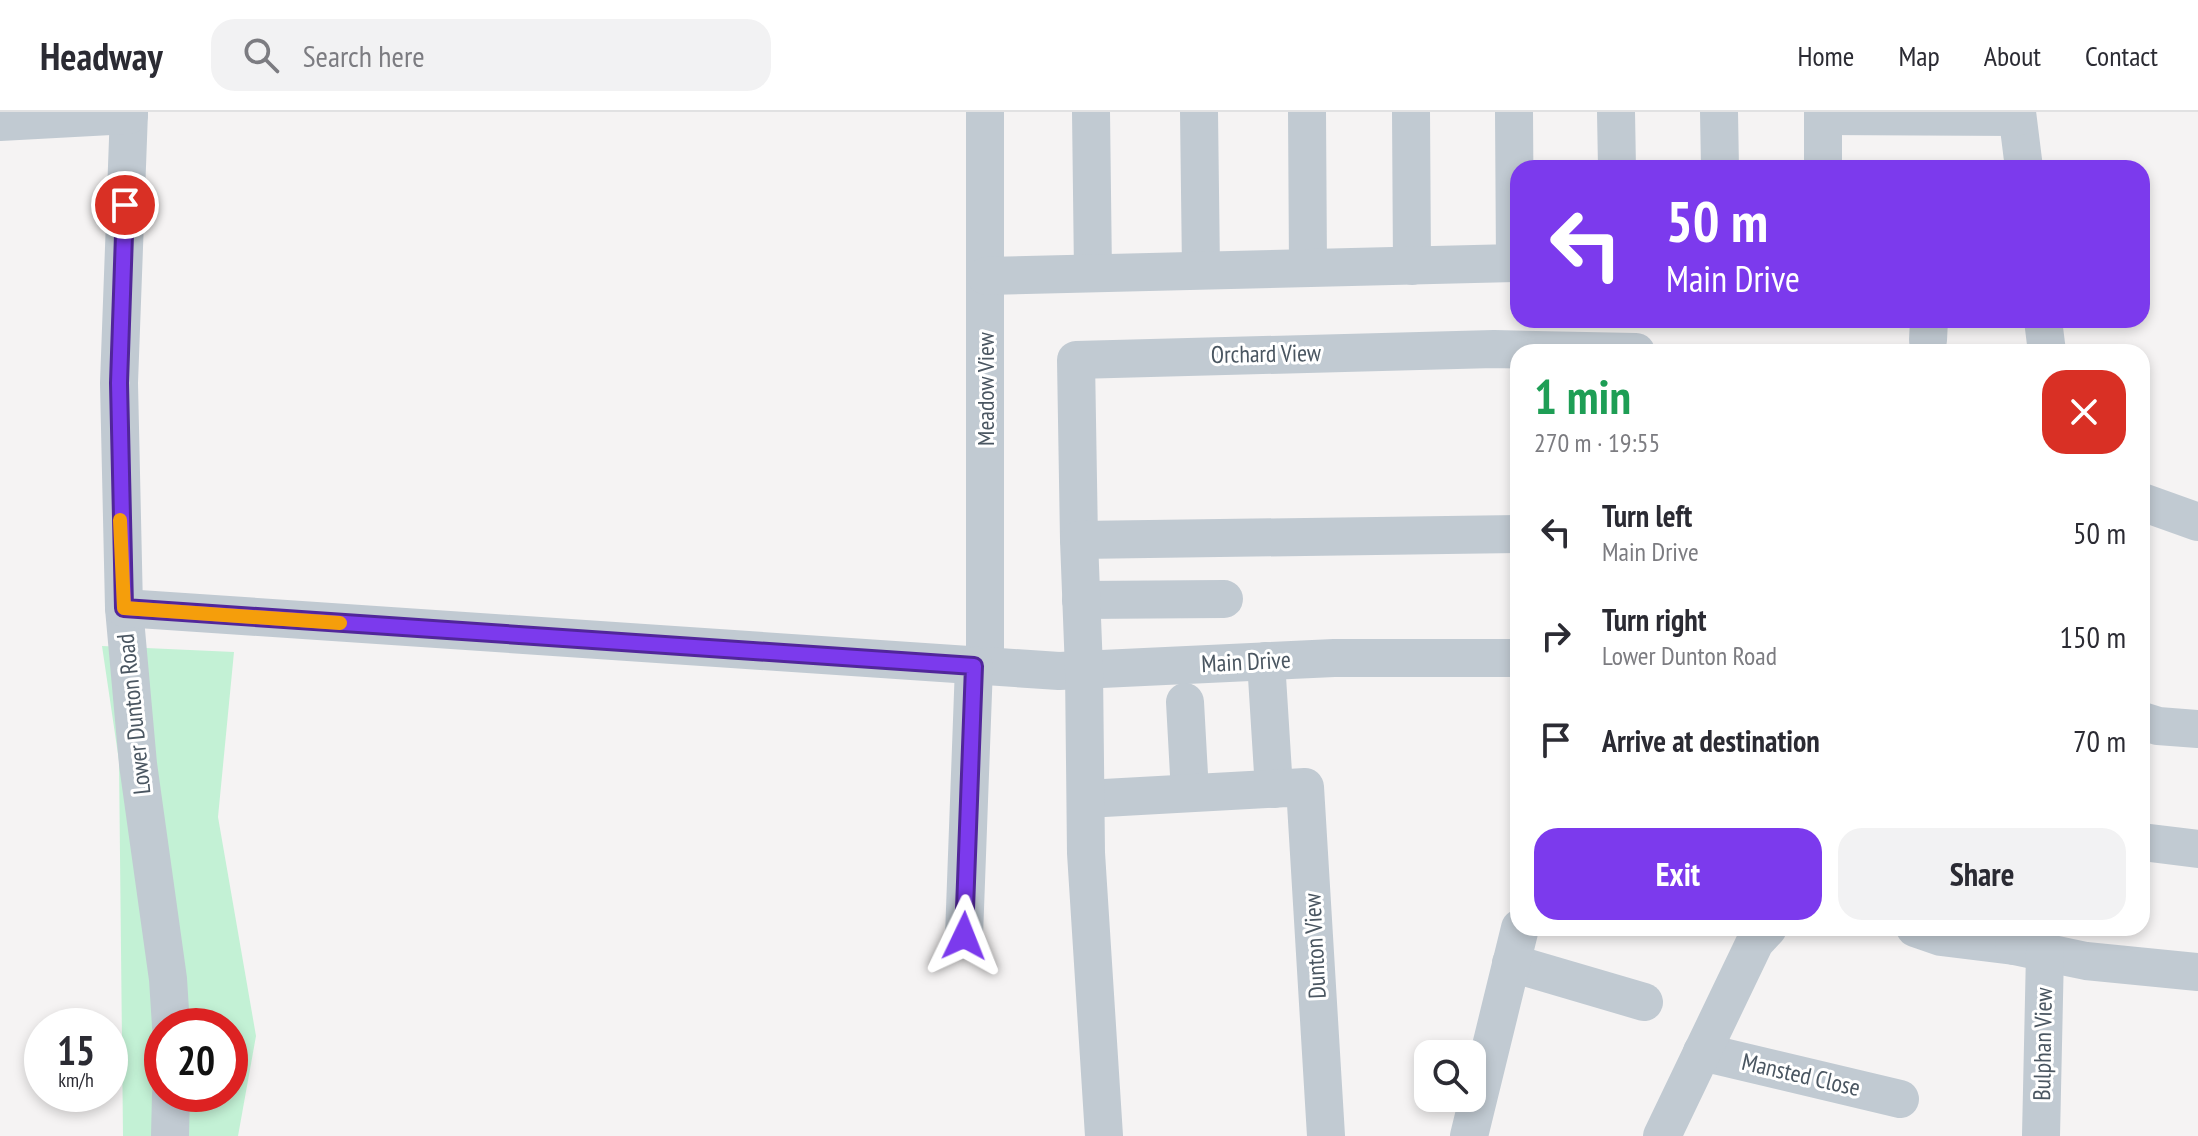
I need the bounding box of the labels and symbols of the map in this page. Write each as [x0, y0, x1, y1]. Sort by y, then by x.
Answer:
pin [91, 171, 159, 239]
street label: Meadow View [970, 331, 1001, 446]
street label: Orchard View [1211, 337, 1322, 370]
street label: Lower Dunton Road [110, 632, 157, 796]
street label: Main Drive [1201, 644, 1291, 679]
street label: Dunton View [1296, 892, 1333, 1000]
position arrow [922, 894, 1006, 978]
street label: Bulphan View [2026, 986, 2059, 1101]
speed limit sign: 20 [144, 1008, 248, 1112]
street label: Mansted Close [1739, 1046, 1863, 1103]

